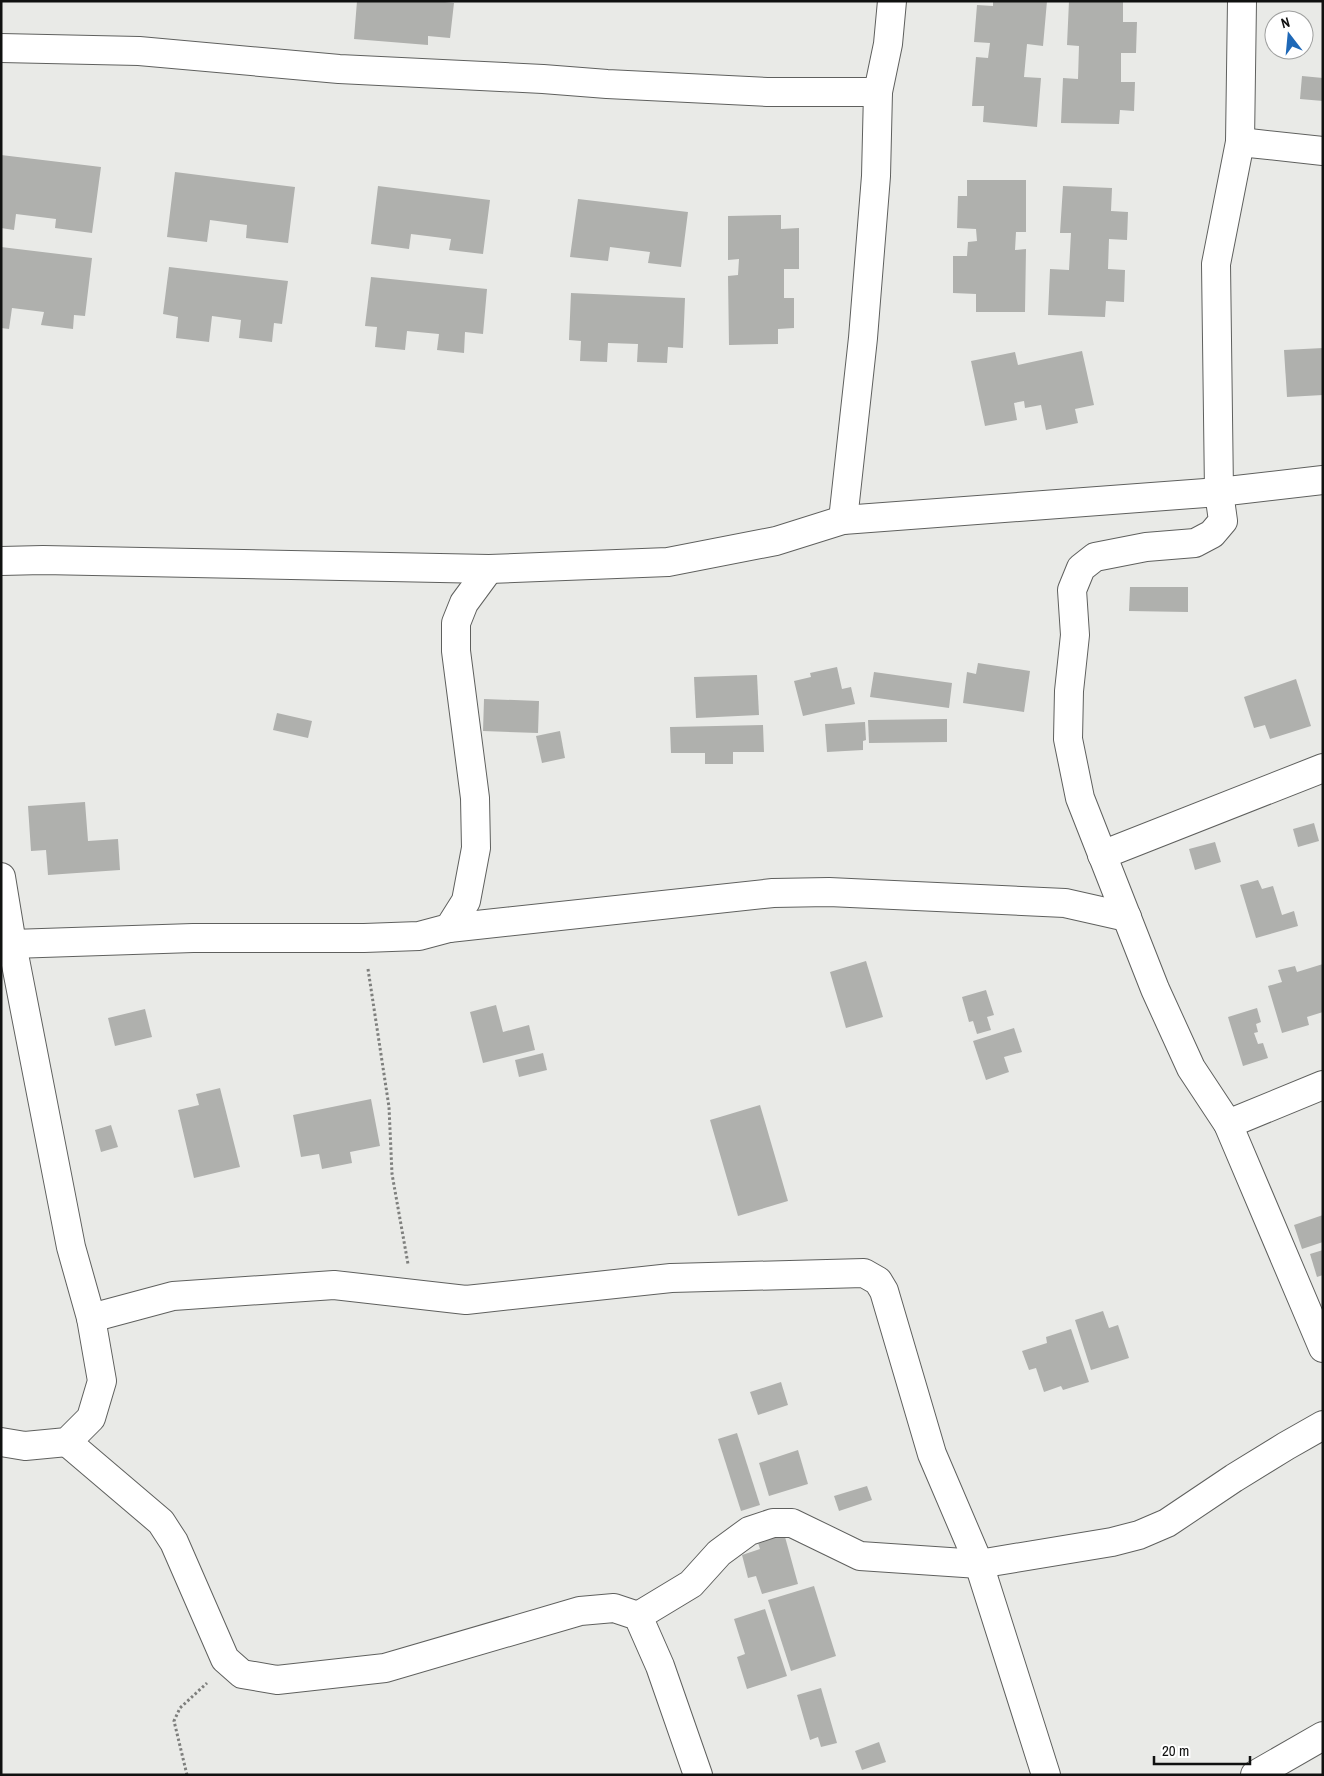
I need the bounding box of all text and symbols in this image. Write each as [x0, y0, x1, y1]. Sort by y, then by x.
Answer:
north arrow [1264, 10, 1314, 60]
text: N [1279, 13, 1292, 32]
scale bar [1154, 1734, 1250, 1766]
text: 20 m [1162, 1740, 1189, 1761]

